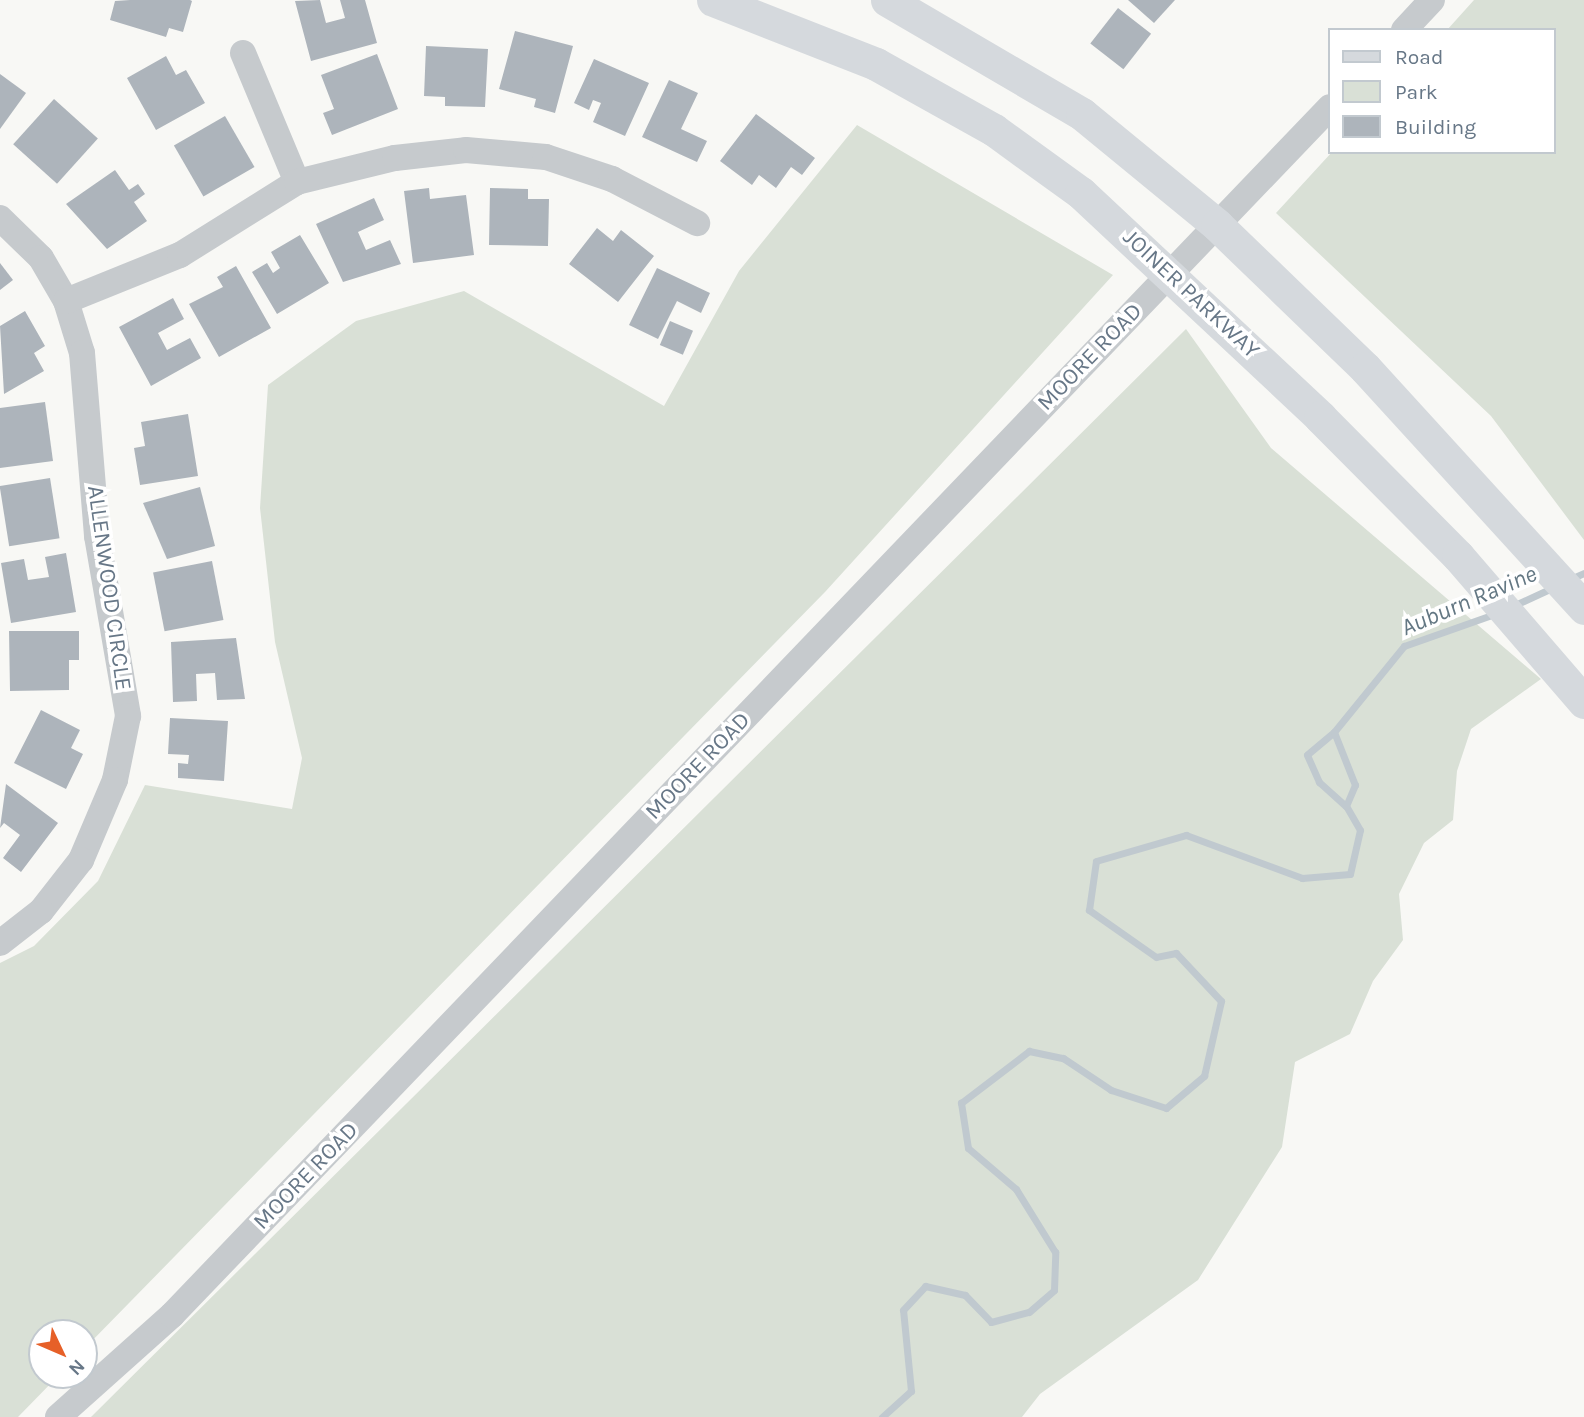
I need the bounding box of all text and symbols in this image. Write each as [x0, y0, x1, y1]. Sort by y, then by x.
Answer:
legend [1328, 28, 1556, 154]
text: Road [1395, 45, 1443, 69]
text: Park [1395, 80, 1438, 104]
text: Building [1395, 115, 1476, 139]
street label: JOINER PARKWAY [1117, 224, 1265, 364]
street label: MOORE ROAD [1032, 297, 1148, 417]
street label: ALLENWOOD CIRCLE [81, 484, 137, 692]
water label: Auburn Ravine [1397, 560, 1541, 642]
street label: MOORE ROAD [640, 706, 756, 826]
street label: MOORE ROAD [248, 1116, 364, 1236]
north arrow [28, 1319, 98, 1389]
text: N [64, 1355, 89, 1380]

